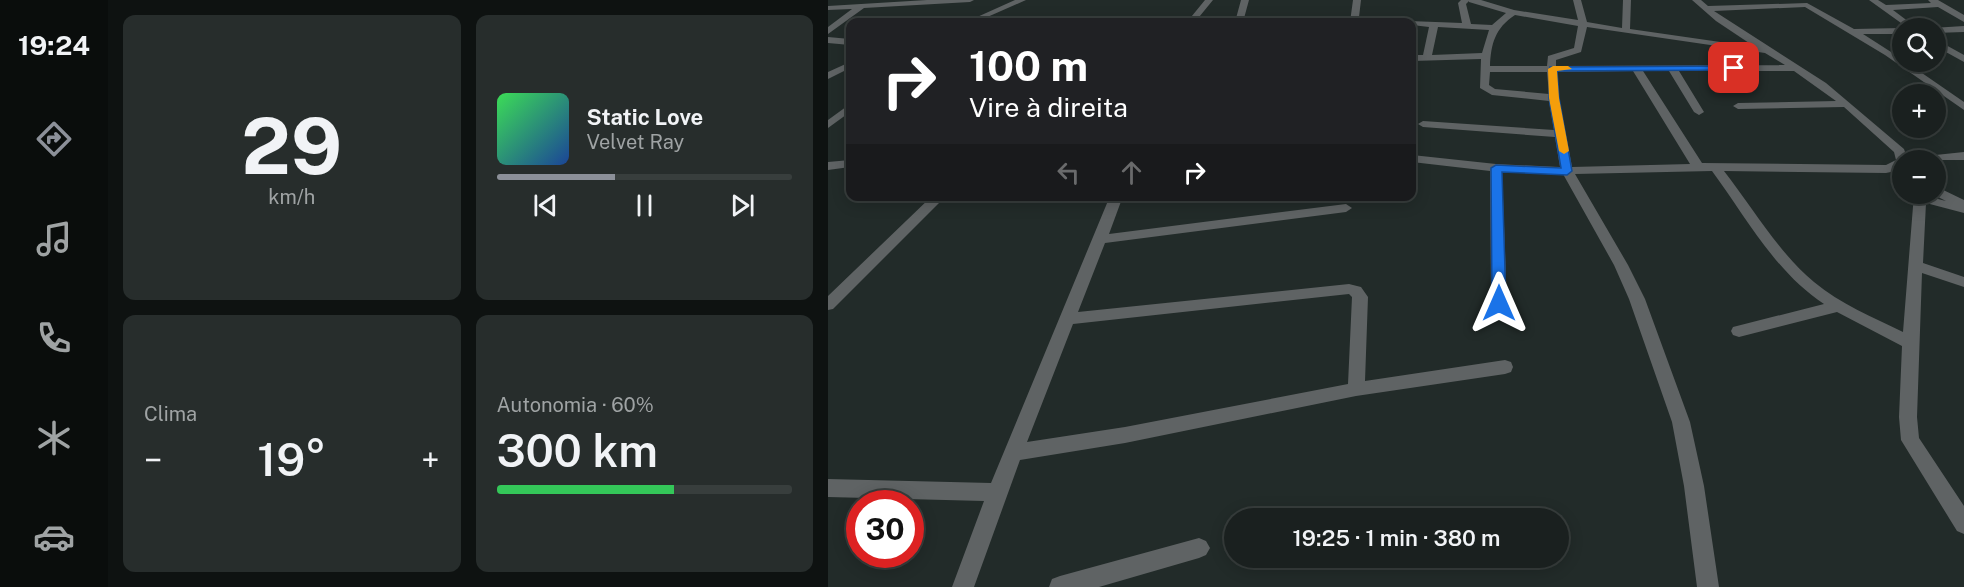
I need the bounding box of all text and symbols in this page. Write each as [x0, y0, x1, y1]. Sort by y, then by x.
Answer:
map controls [1892, 18, 1946, 204]
button: search [1892, 18, 1946, 72]
text: 19:24 [18, 29, 90, 61]
text: 100 m [969, 41, 1088, 90]
icon: right [870, 42, 948, 120]
pin [1708, 42, 1759, 93]
icon: arrive [1717, 51, 1750, 84]
button: + [1892, 84, 1946, 138]
text: Vire à direita [969, 91, 1128, 123]
text: 29 [241, 100, 342, 192]
text: Static Love [587, 104, 703, 130]
icon: directions [33, 118, 75, 160]
text: Velvet Ray [587, 130, 684, 154]
button: − [1892, 150, 1946, 204]
icon: left [1052, 156, 1085, 189]
icon: ahead [1115, 156, 1148, 189]
icon: right [1178, 156, 1211, 189]
text: km/h [268, 185, 315, 209]
icon: previous [529, 189, 562, 222]
icon: pause [628, 189, 661, 222]
icon: next [726, 189, 759, 222]
icon: music [33, 218, 75, 260]
position arrow [1467, 271, 1531, 335]
icon: phone [33, 317, 75, 359]
text: Autonomia · 60% [497, 393, 654, 417]
text: Clima [144, 402, 197, 426]
icon: climate [33, 417, 75, 459]
text: 300 km [497, 424, 658, 477]
text: 19° [257, 433, 326, 486]
text: − [144, 441, 162, 479]
text: + [421, 441, 440, 479]
speed limit sign: 30 [846, 490, 924, 568]
icon: car [33, 516, 75, 558]
text: 19:25 · 1 min · 380 m [1293, 525, 1500, 551]

